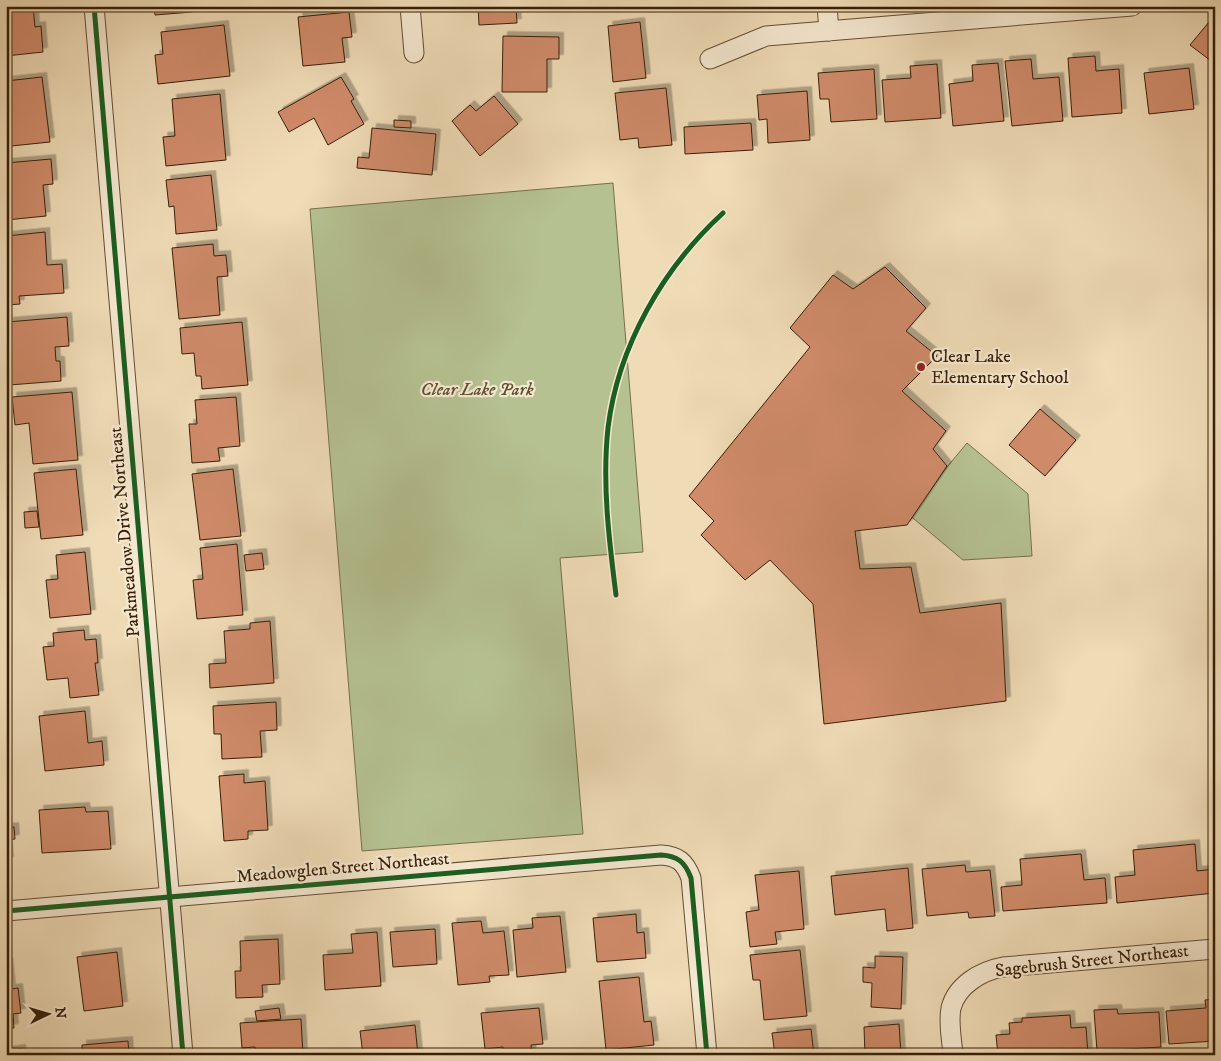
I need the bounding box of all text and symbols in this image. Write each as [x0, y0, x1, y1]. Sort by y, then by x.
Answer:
place label: Clear Lake Elementary School [931, 346, 1069, 389]
marker: Clear Lake Elementary School [915, 361, 927, 373]
park label: Clear Lake Park [421, 379, 534, 401]
street label: Parkmeadow Drive Northeast [105, 426, 145, 638]
street label: Meadowglen Street Northeast [236, 848, 451, 888]
street label: Sagebrush Street Northeast [994, 940, 1190, 982]
north arrow [22, 988, 72, 1038]
text: N [50, 1006, 69, 1020]

